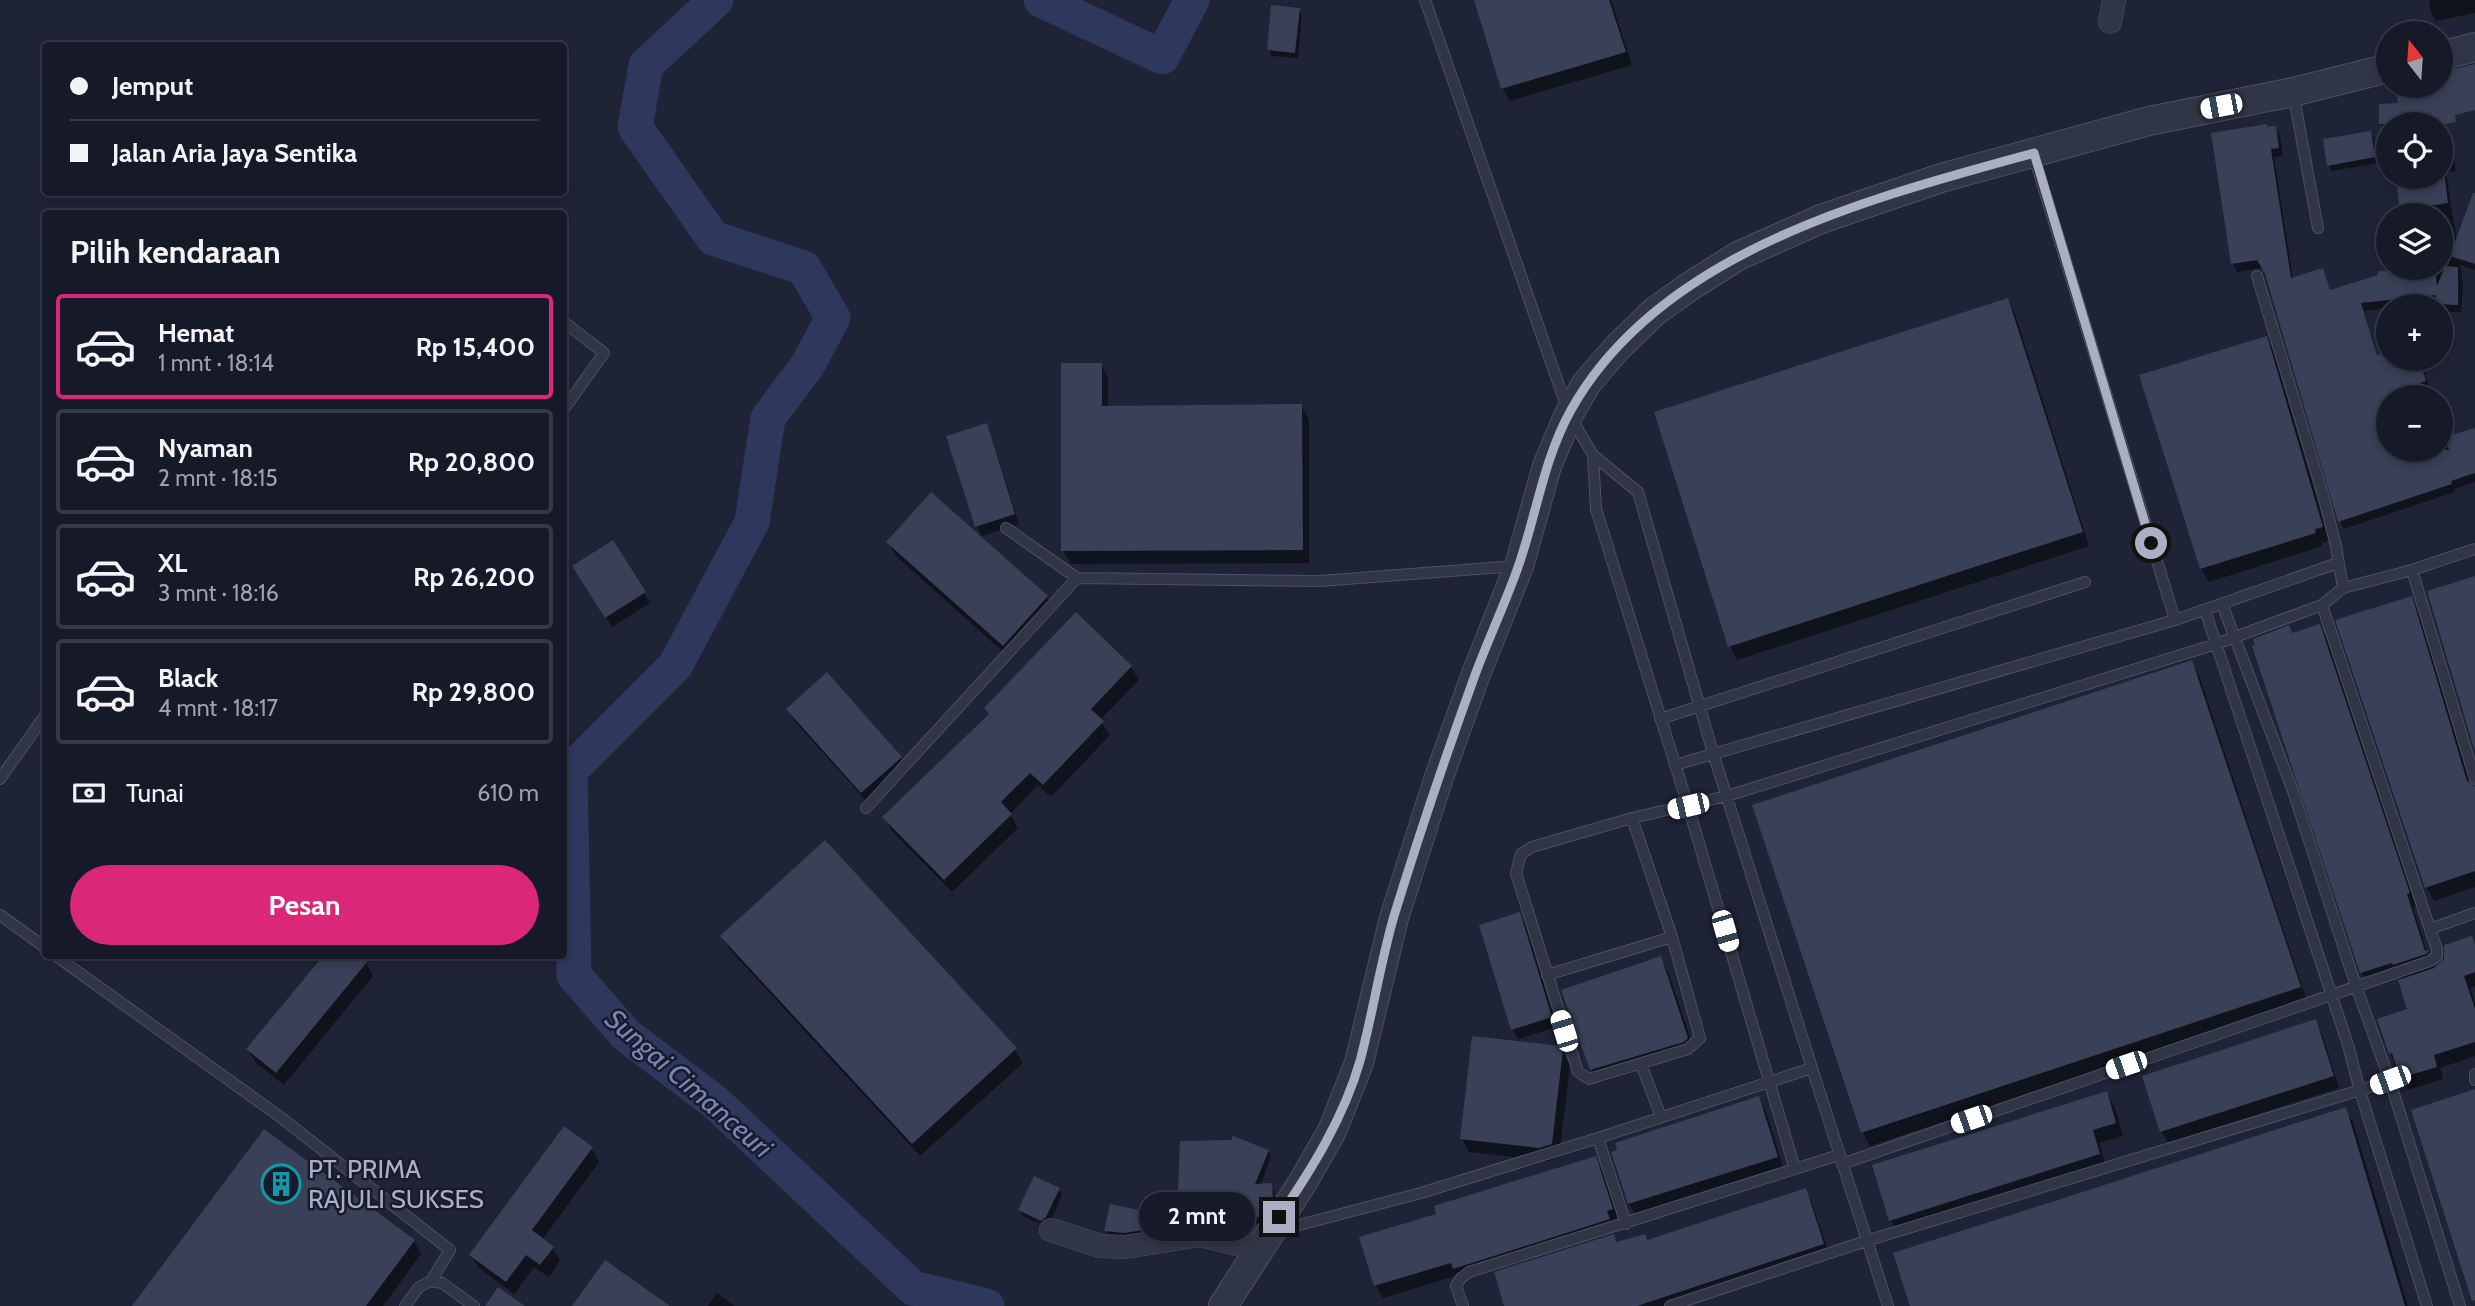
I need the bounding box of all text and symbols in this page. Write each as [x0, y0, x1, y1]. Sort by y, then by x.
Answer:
north arrow [2376, 21, 2454, 98]
map controls [2376, 21, 2453, 462]
text: Jemput [112, 70, 193, 102]
car [2199, 92, 2244, 120]
button: locate [2376, 112, 2453, 189]
text: Jalan Aria Jaya Sentika [112, 137, 357, 169]
button: layers [2376, 203, 2453, 280]
text: Pilih kendaraan [70, 232, 281, 271]
button: + [2376, 294, 2453, 371]
icon: car [74, 315, 137, 378]
text: Hemat [158, 317, 234, 349]
text: Rp 15,400 [416, 331, 535, 363]
text: 1 mnt · 18:14 [158, 349, 274, 377]
button: − [2376, 385, 2453, 462]
icon: car [74, 430, 137, 493]
text: Nyaman [158, 432, 253, 464]
text: Rp 20,800 [408, 446, 535, 478]
text: 2 mnt · 18:15 [158, 464, 278, 492]
route start [2135, 527, 2167, 559]
icon: car [74, 545, 137, 608]
text: XL [158, 547, 187, 579]
text: Rp 26,200 [413, 561, 535, 593]
text: 3 mnt · 18:16 [158, 579, 279, 607]
icon: car [74, 660, 137, 723]
text: Black [158, 662, 218, 694]
text: Rp 29,800 [412, 676, 535, 708]
text: 4 mnt · 18:17 [158, 694, 278, 722]
icon: cash [70, 774, 108, 812]
text: Tunai [126, 777, 184, 809]
text: 610 m [477, 779, 539, 807]
car [1666, 791, 1711, 821]
button: Pesan [70, 865, 539, 945]
car [1710, 908, 1741, 954]
water label: Sungai Cimanceuri [599, 1001, 780, 1165]
car [1548, 1008, 1581, 1054]
car [2103, 1048, 2150, 1082]
car [2367, 1063, 2414, 1097]
car [1948, 1102, 1995, 1136]
place label: PT. PRIMA RAJULI SUKSES [308, 1153, 484, 1215]
building icon: PT. PRIMA RAJULI SUKSES [260, 1163, 302, 1205]
callout: 2 mnt [1139, 1192, 1254, 1242]
route end [1263, 1201, 1295, 1233]
text: 2 mnt [1168, 1202, 1226, 1230]

